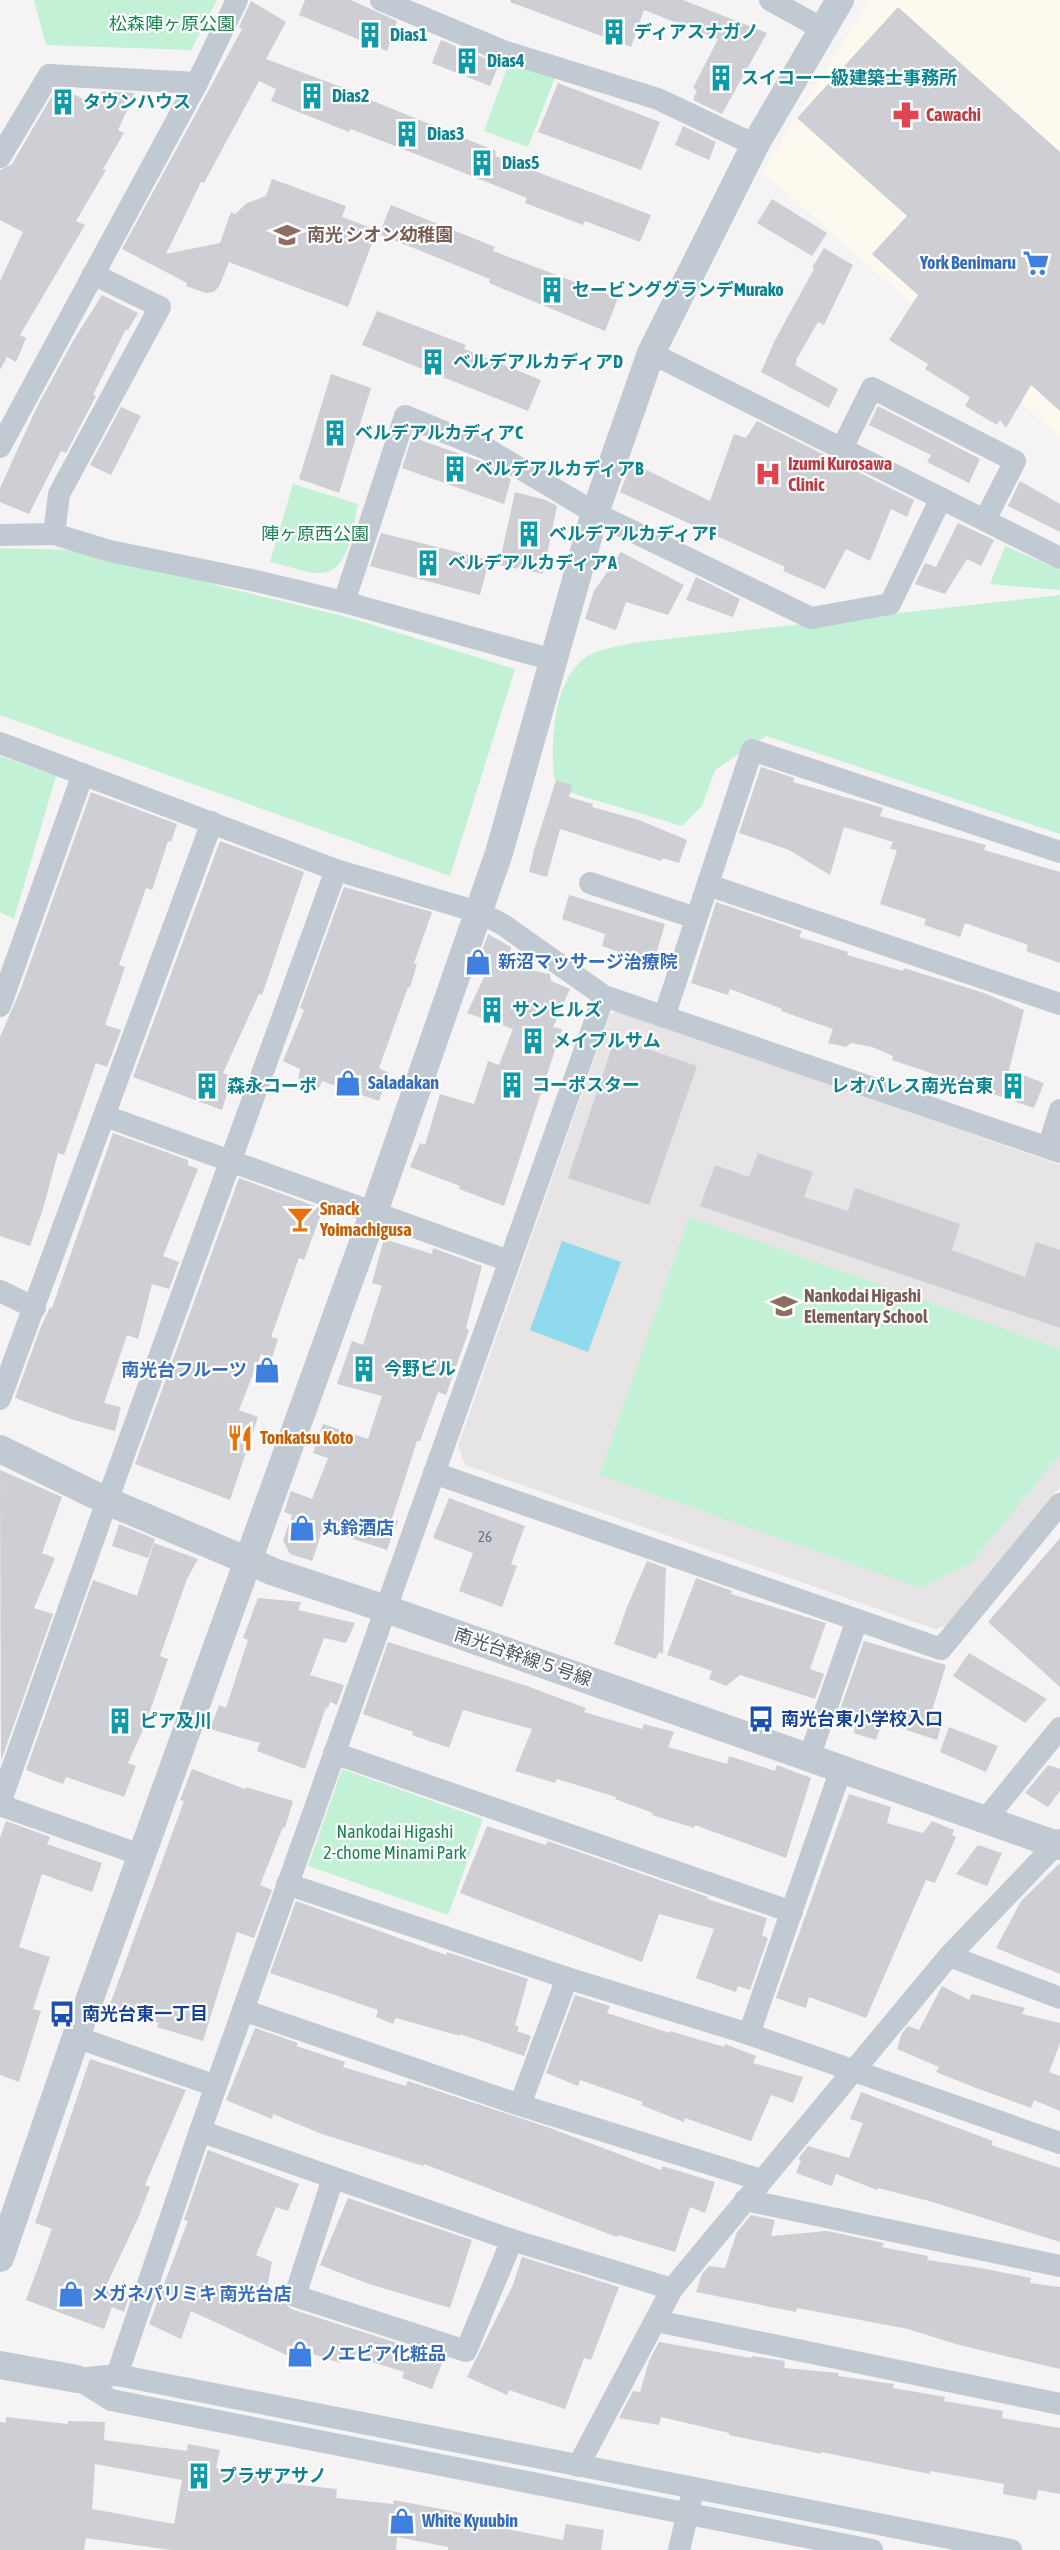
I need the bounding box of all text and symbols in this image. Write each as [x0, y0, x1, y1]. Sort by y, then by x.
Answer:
park label: 松森陣ヶ原公園 [109, 13, 235, 34]
building icon: ディアスナガノ [599, 17, 629, 47]
building icon: Dias1 [355, 20, 385, 50]
place label: ディアスナガノ [634, 21, 759, 42]
place label: Dias1 [390, 24, 427, 45]
building icon: Dias4 [452, 46, 482, 76]
place label: Dias4 [487, 50, 524, 71]
building icon: スイコー一級建築士事務所 [706, 63, 736, 93]
place label: スイコー一級建築士事務所 [741, 67, 957, 88]
building icon: Dias2 [297, 81, 327, 111]
place label: Dias2 [332, 85, 369, 106]
building icon: タウンハウス [48, 87, 78, 117]
place label: タウンハウス [83, 91, 191, 112]
pharmacy icon: Cawachi [891, 100, 921, 130]
place label: Cawachi [926, 104, 981, 125]
building icon: Dias3 [392, 119, 422, 149]
place label: Dias3 [427, 123, 464, 144]
building icon: Dias5 [467, 148, 497, 178]
place label: Dias5 [502, 152, 539, 173]
school or university icon: 南光 シオン幼稚園 [272, 220, 302, 250]
place label: 南光 シオン幼稚園 [307, 224, 453, 245]
supermarket icon: York Benimaru [1021, 248, 1051, 278]
place label: York Benimaru [919, 252, 1016, 273]
building icon: セービンググランデMurako [537, 275, 567, 305]
place label: セービンググランデMurako [572, 279, 784, 300]
building icon: ベルデアルカディアD [418, 347, 448, 377]
place label: ベルデアルカディアD [453, 351, 623, 372]
building icon: ベルデアルカディアC [320, 418, 350, 448]
place label: ベルデアルカディアC [355, 422, 523, 443]
place label: Izumi Kurosawa Clinic [788, 453, 892, 495]
building icon: ベルデアルカディアB [440, 454, 470, 484]
place label: ベルデアルカディアB [475, 458, 644, 479]
hospital icon: Izumi Kurosawa Clinic [753, 459, 783, 489]
building icon: ベルデアルカディアF [514, 519, 544, 549]
park label: 陣ヶ原西公園 [261, 523, 369, 544]
place label: ベルデアルカディアF [549, 523, 716, 544]
building icon: ベルデアルカディアA [413, 548, 443, 578]
place label: ベルデアルカディアA [448, 552, 617, 573]
shop icon: 新沼マッサージ治療院 [463, 947, 493, 977]
place label: 新沼マッサージ治療院 [498, 951, 678, 972]
building icon: サンヒルズ [477, 995, 507, 1025]
place label: サンヒルズ [512, 999, 602, 1020]
building icon: メイプルサム [518, 1026, 548, 1056]
place label: メイプルサム [553, 1030, 661, 1051]
shop icon: Saladakan [333, 1068, 363, 1098]
building icon: コーポスター [497, 1070, 527, 1100]
building icon: 森永コーポ [192, 1071, 222, 1101]
building icon: レオパレス南光台東 [998, 1071, 1028, 1101]
place label: Saladakan [368, 1072, 439, 1093]
place label: コーポスター [532, 1074, 640, 1095]
place label: 森永コーポ [227, 1075, 317, 1096]
place label: レオパレス南光台東 [831, 1075, 993, 1096]
place label: Snack Yoimachigusa [319, 1198, 412, 1240]
bar icon: Snack Yoimachigusa [285, 1204, 315, 1234]
place label: Nankodai Higashi Elementary School [804, 1285, 928, 1327]
school or university icon: Nankodai Higashi Elementary School [769, 1291, 799, 1321]
building icon: 今野ビル [349, 1354, 379, 1384]
shop icon: 南光台フルーツ [252, 1355, 282, 1385]
place label: 今野ビル [384, 1358, 456, 1379]
place label: 南光台フルーツ [121, 1359, 247, 1380]
restaurant icon: Tonkatsu Koto [225, 1423, 255, 1453]
place label: Tonkatsu Koto [260, 1427, 353, 1448]
shop icon: 丸鈴酒店 [287, 1513, 317, 1543]
place label: 丸鈴酒店 [322, 1517, 394, 1538]
house number: 26 [478, 1528, 492, 1545]
street label: 南光台幹線５号線 [452, 1623, 595, 1690]
bus stop icon: 南光台東小学校入口 [746, 1704, 776, 1734]
building icon: ピア及川 [105, 1706, 135, 1736]
place label: 南光台東小学校入口 [781, 1708, 943, 1729]
place label: ピア及川 [140, 1710, 212, 1731]
park label: Nankodai Higashi 2-chome Minami Park [323, 1821, 467, 1863]
bus stop icon: 南光台東一丁目 [47, 1999, 77, 2029]
place label: 南光台東一丁目 [82, 2003, 208, 2024]
shop icon: メガネパリミキ 南光台店 [56, 2279, 86, 2309]
place label: メガネパリミキ 南光台店 [91, 2283, 291, 2304]
shop icon: ノエビア化粧品 [285, 2339, 315, 2369]
place label: ノエビア化粧品 [320, 2343, 446, 2364]
building icon: プラザアサノ [184, 2461, 214, 2491]
place label: プラザアサノ [219, 2465, 327, 2486]
shop icon: White Kyuubin [387, 2506, 417, 2536]
place label: White Kyuubin [421, 2510, 518, 2531]

